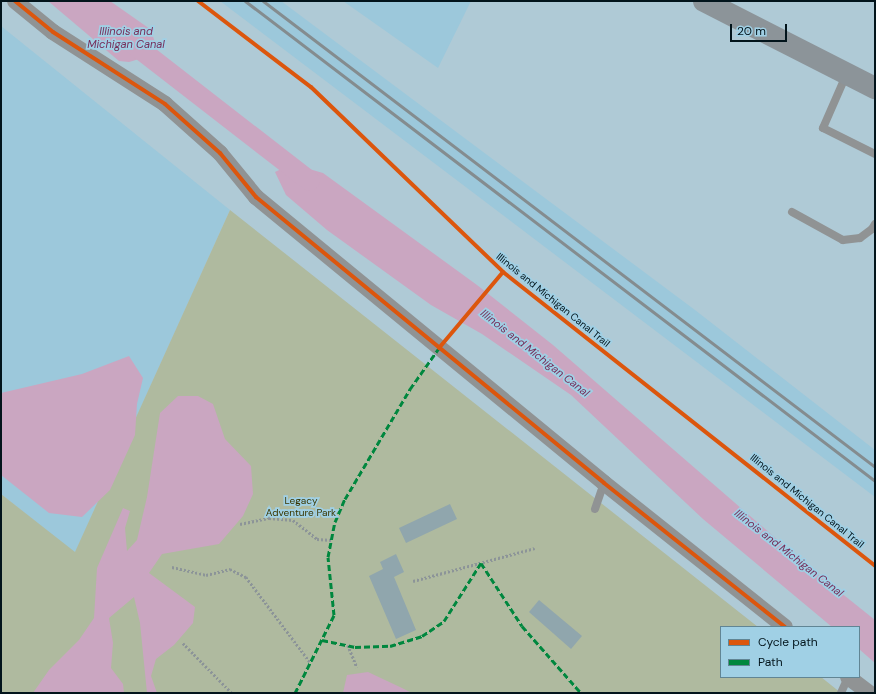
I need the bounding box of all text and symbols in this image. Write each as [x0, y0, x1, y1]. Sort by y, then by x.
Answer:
scale bar [732, 16, 789, 42]
text: 20 m [737, 23, 766, 39]
water label: Illinois and Michigan Canal [87, 25, 165, 51]
street label: Illinois and Michigan Canal Trail [494, 250, 612, 350]
water label: Illinois and Michigan Canal [478, 306, 592, 400]
street label: Illinois and Michigan Canal Trail [748, 451, 866, 551]
park label: Legacy Adventure Park [266, 494, 336, 518]
water label: Illinois and Michigan Canal [732, 506, 846, 600]
legend [720, 626, 860, 678]
text: Cycle path [758, 634, 818, 650]
text: Path [758, 654, 783, 670]

